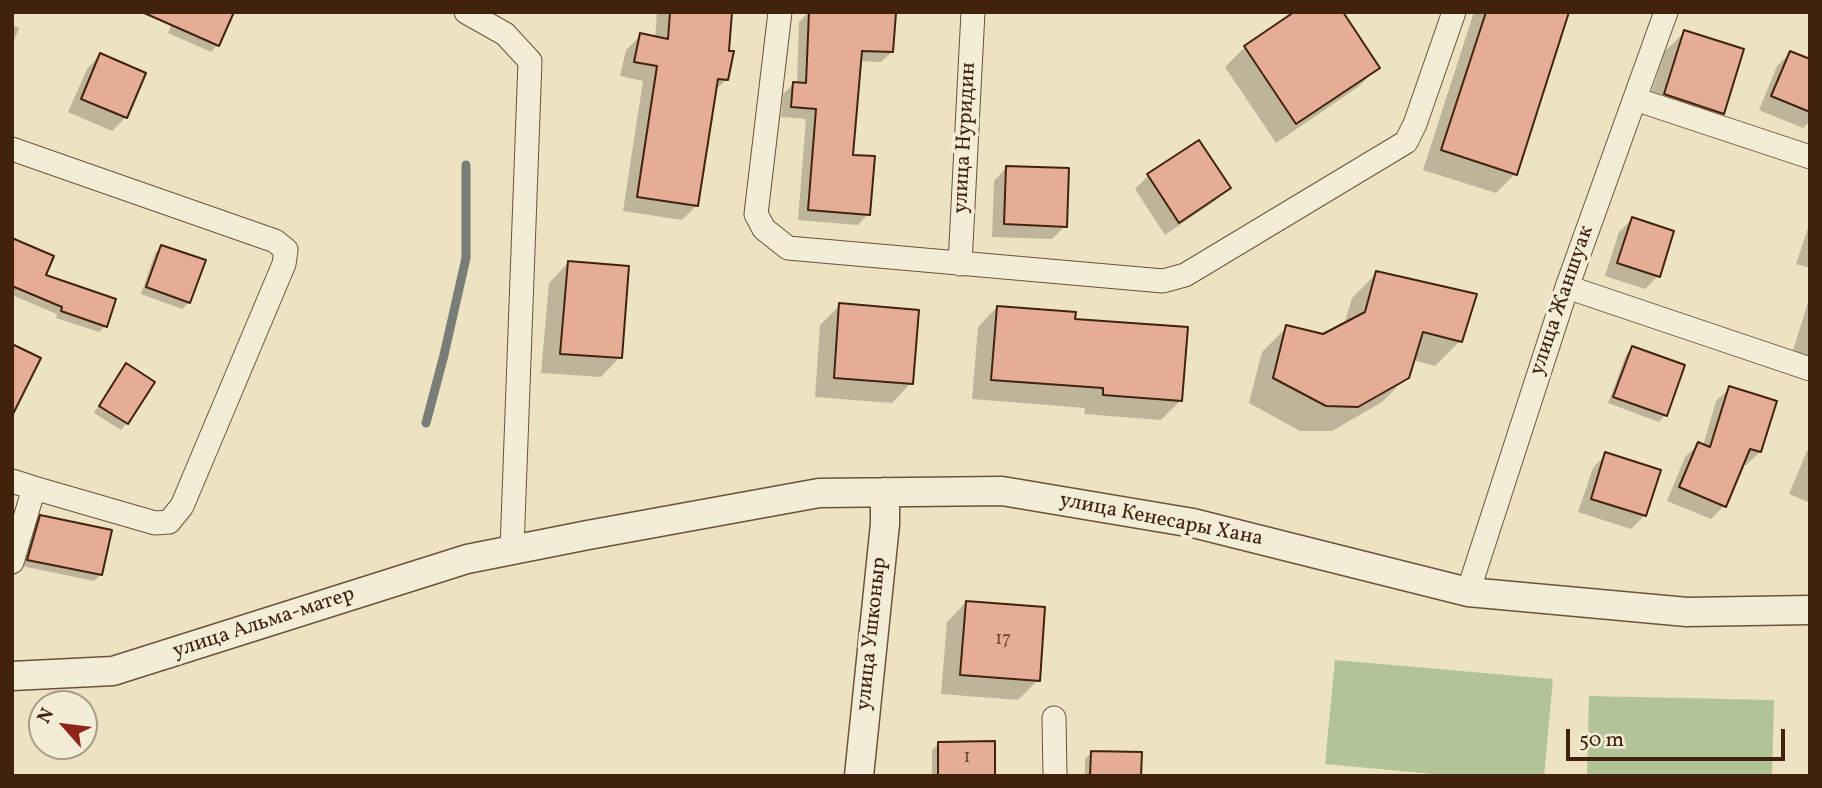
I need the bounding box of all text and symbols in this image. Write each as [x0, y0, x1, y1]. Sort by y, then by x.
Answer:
street label: улица Нуридин [949, 62, 983, 214]
street label: улица Жаншуак [1526, 223, 1600, 379]
street label: улица Кенесары Хана [1057, 489, 1265, 553]
street label: улица Ушконыр [852, 556, 894, 712]
street label: улица Альма-матер [170, 583, 358, 665]
house number: 17 [995, 630, 1011, 652]
north arrow [28, 690, 98, 760]
text: N [32, 704, 61, 728]
scale bar [1570, 714, 1789, 758]
text: 50 m [1579, 726, 1624, 755]
house number: 1 [964, 748, 970, 770]

